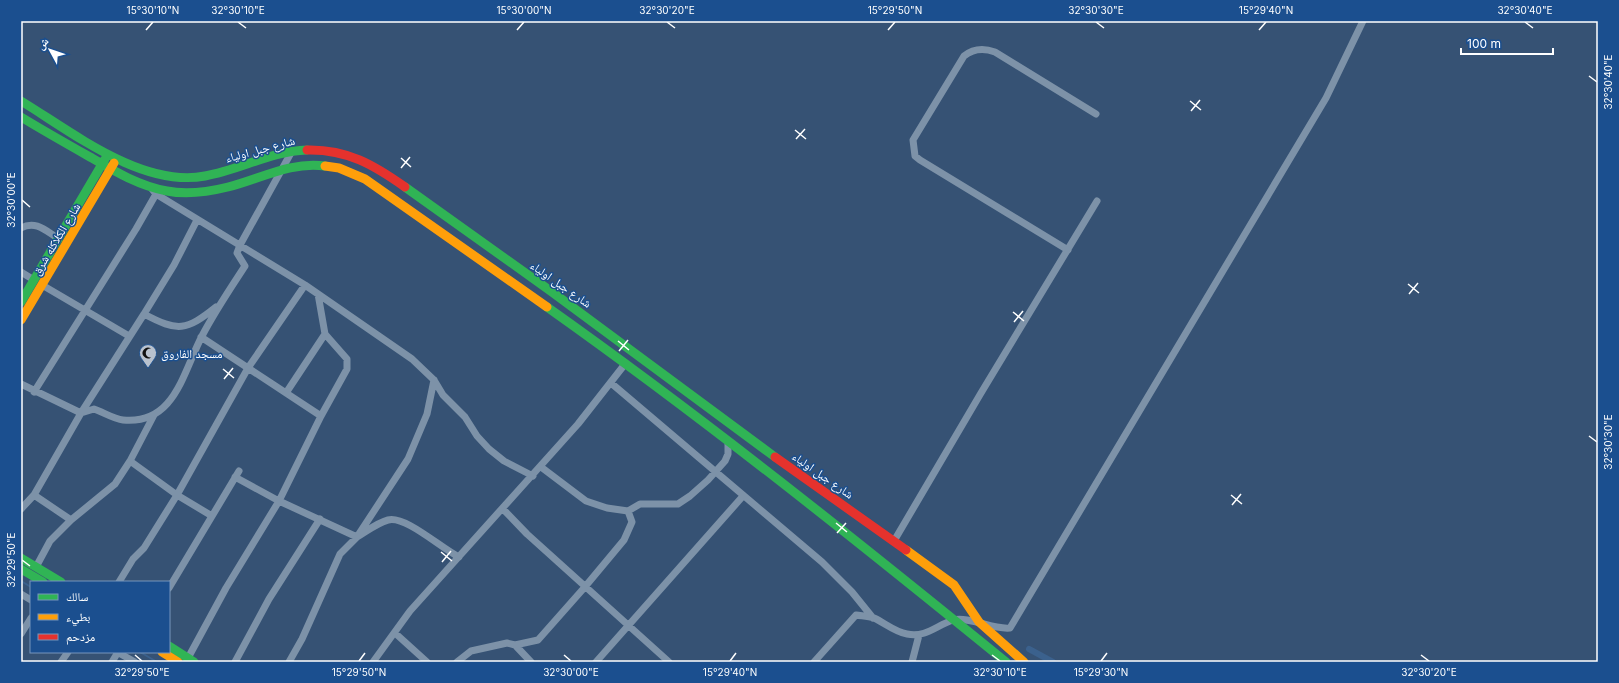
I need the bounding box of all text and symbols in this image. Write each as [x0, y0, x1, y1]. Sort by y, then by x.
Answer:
text: 15°30'10"N [127, 4, 179, 16]
text: 32°30'10"E [211, 4, 265, 16]
text: 15°30'00"N [497, 4, 552, 16]
text: 32°30'20"E [639, 4, 695, 16]
text: 15°29'50"N [868, 4, 922, 16]
text: 32°30'30"E [1068, 4, 1124, 16]
text: 15°29'40"N [1239, 4, 1293, 16]
text: 32°30'40"E [1497, 4, 1553, 16]
north arrow [30, 30, 70, 70]
scale bar [1461, 30, 1553, 56]
text: ش [33, 34, 52, 53]
text: 100 m [1467, 36, 1501, 51]
text: 32°30'40"E [1602, 54, 1614, 110]
street label: شارع جبل اولياء [224, 132, 297, 166]
text: 32°30'00"E [5, 172, 17, 228]
street label: شارع الكلاكله شرق [29, 200, 84, 278]
street label: شارع جبل اولياء [527, 257, 595, 311]
mosque icon: مسجد الفاروق [138, 343, 158, 368]
place label: مسجد الفاروق [161, 346, 223, 361]
text: 32°30'30"E [1602, 414, 1614, 470]
street label: شارع جبل اولياء [789, 448, 857, 502]
text: 32°29'50"E [5, 532, 17, 588]
legend [30, 581, 170, 653]
text: سالك [66, 589, 88, 604]
text: بطيء [66, 609, 90, 627]
text: مزدحم [66, 629, 95, 645]
text: 32°29'50"E [114, 666, 170, 678]
text: 15°29'50"N [332, 666, 386, 678]
text: 32°30'00"E [543, 666, 599, 678]
text: 15°29'40"N [703, 666, 757, 678]
text: 32°30'10"E [973, 666, 1027, 678]
text: 15°29'30"N [1074, 666, 1128, 678]
text: 32°30'20"E [1401, 666, 1457, 678]

